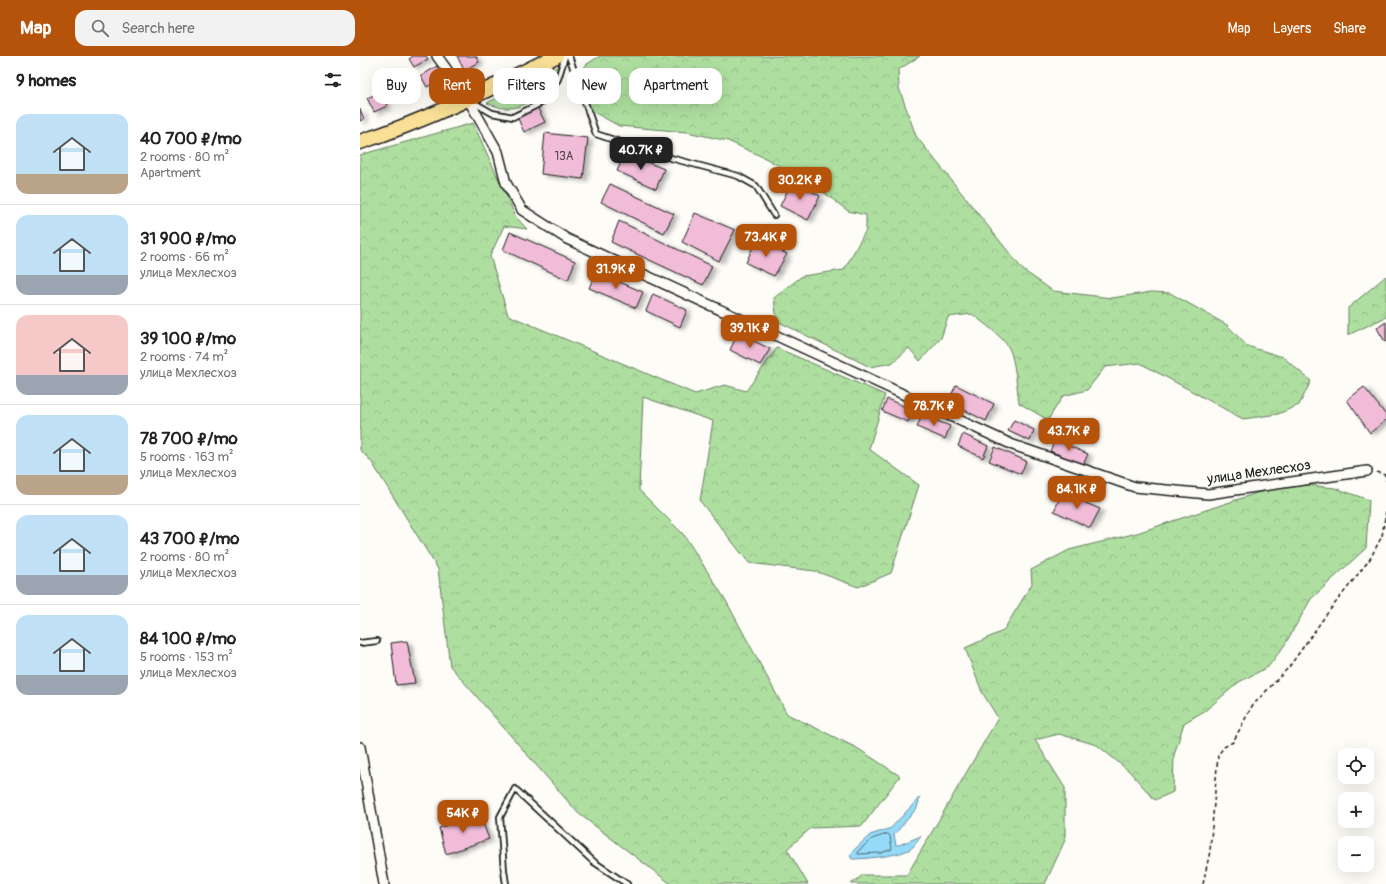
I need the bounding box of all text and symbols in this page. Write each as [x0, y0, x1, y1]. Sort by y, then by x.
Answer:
search box [75, 10, 355, 46]
text: Map [20, 16, 51, 40]
icon: search [89, 17, 111, 39]
text: Search here [121, 19, 195, 38]
text: Map [1228, 20, 1251, 37]
text: Layers [1273, 20, 1311, 37]
text: Share [1333, 20, 1366, 37]
chip: Buy [372, 68, 421, 104]
chip: Rent [429, 68, 485, 104]
chip: Filters [493, 68, 559, 104]
chip: New [567, 68, 621, 104]
chip: Apartment [629, 68, 722, 104]
icon: filters [322, 69, 344, 91]
text: 9 homes [16, 70, 76, 91]
text: 40 700 ₽/mo [140, 128, 242, 149]
icon: home [48, 130, 96, 178]
pin: 40.7K ₽ [604, 137, 678, 171]
text: 40.7K ₽ [619, 142, 663, 158]
text: 2 rooms · 80 m² [140, 149, 229, 165]
house number: 13А [554, 149, 574, 164]
text: Apartment [140, 165, 201, 181]
pin: 30.2K ₽ [763, 167, 837, 201]
text: 30.2K ₽ [778, 172, 822, 188]
pin: 73.4K ₽ [729, 224, 803, 258]
text: 31 900 ₽/mo [140, 228, 236, 249]
text: 73.4K ₽ [745, 229, 787, 245]
icon: home [48, 231, 96, 279]
text: 2 rooms · 66 m² [140, 249, 229, 265]
pin: 31.9K ₽ [579, 256, 653, 290]
text: 31.9K ₽ [596, 261, 636, 277]
text: улица Мехлесхоз [140, 265, 237, 281]
pin: 39.1K ₽ [713, 315, 787, 349]
text: 39.1K ₽ [730, 320, 770, 336]
text: 39 100 ₽/mo [140, 328, 236, 349]
icon: home [48, 331, 96, 379]
text: 2 rooms · 74 m² [140, 349, 228, 365]
text: улица Мехлесхоз [140, 365, 237, 381]
pin: 78.7K ₽ [897, 393, 971, 427]
text: 78.7K ₽ [913, 398, 955, 414]
pin: 43.7K ₽ [1032, 418, 1106, 452]
text: 43.7K ₽ [1048, 423, 1090, 439]
text: 78 700 ₽/mo [140, 428, 238, 449]
icon: home [48, 431, 96, 479]
text: 5 rooms · 163 m² [140, 449, 234, 465]
street label: улица Мехлесхоз [1205, 456, 1312, 488]
text: улица Мехлесхоз [140, 465, 237, 481]
pin: 84.1K ₽ [1040, 476, 1114, 510]
text: 84.1K ₽ [1057, 481, 1097, 497]
text: 43 700 ₽/mo [140, 528, 239, 549]
icon: home [48, 531, 96, 579]
text: 2 rooms · 80 m² [140, 549, 229, 565]
text: улица Мехлесхоз [140, 565, 237, 581]
text: 84 100 ₽/mo [140, 628, 236, 649]
icon: home [48, 631, 96, 679]
text: 5 rooms · 153 m² [140, 649, 233, 665]
text: улица Мехлесхоз [140, 665, 237, 681]
map controls [1338, 748, 1374, 872]
button: locate [1338, 748, 1374, 784]
button: + [1338, 792, 1374, 828]
pin: 54K ₽ [435, 800, 491, 834]
text: 54K ₽ [446, 805, 480, 821]
button: − [1338, 836, 1374, 872]

